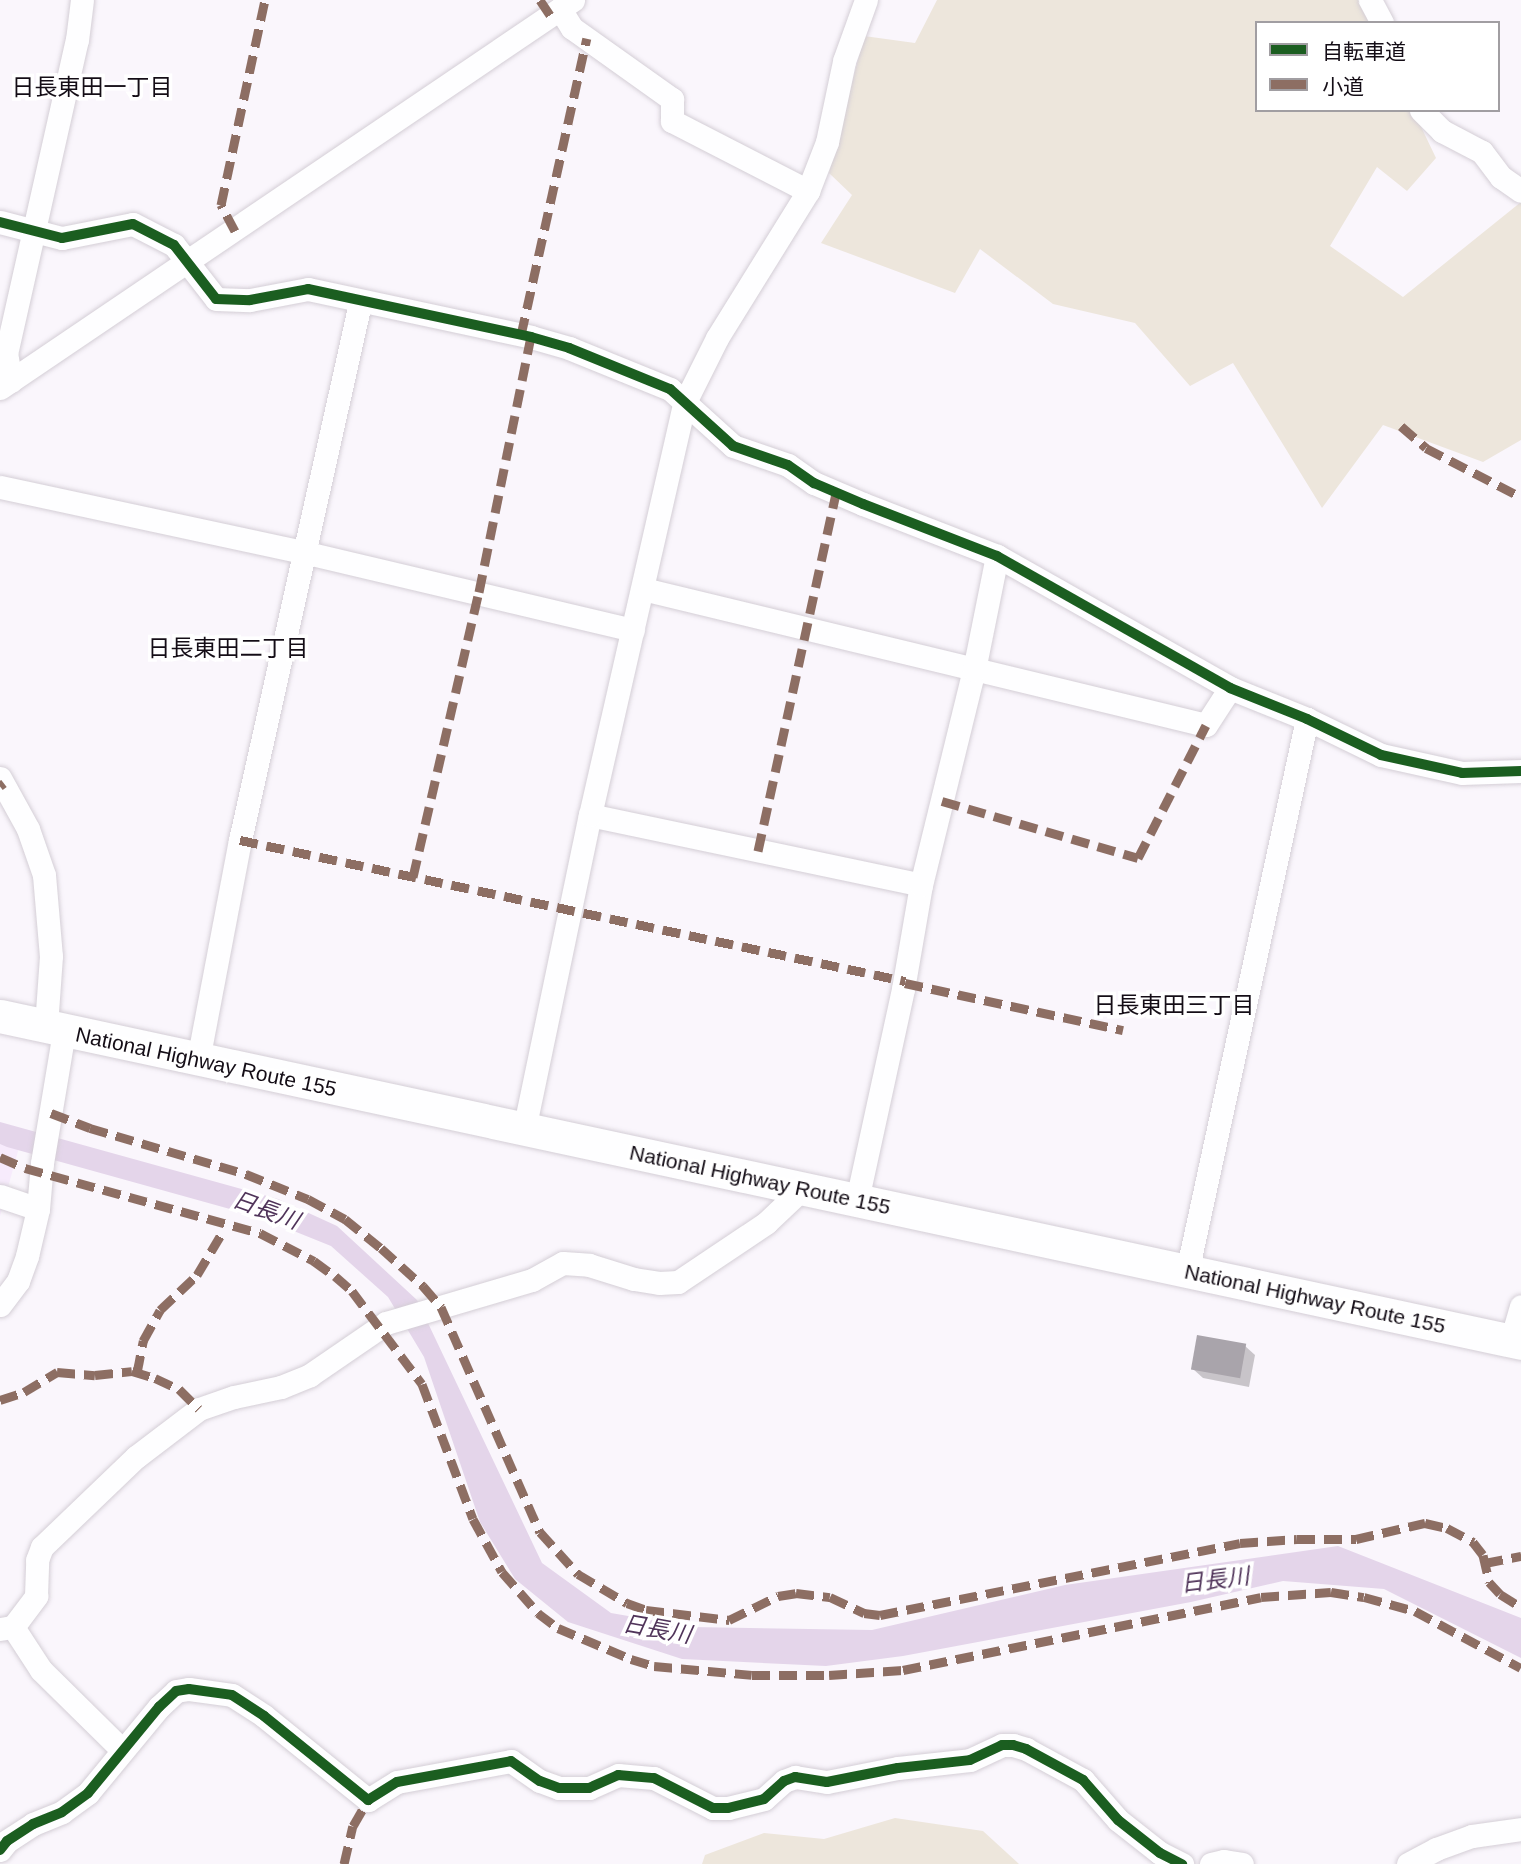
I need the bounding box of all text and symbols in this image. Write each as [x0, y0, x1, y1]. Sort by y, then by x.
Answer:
legend [1255, 21, 1500, 112]
text: 自転車道 [1322, 40, 1406, 63]
district label: 日長東田一丁目 [12, 73, 172, 101]
text: 小道 [1322, 75, 1364, 98]
district label: 日長東田二丁目 [148, 634, 308, 662]
district label: 日長東田三丁目 [1094, 991, 1254, 1019]
street label: National Highway Route 155 [73, 1022, 339, 1102]
street label: National Highway Route 155 [627, 1140, 893, 1220]
water label: 日長川 [229, 1185, 303, 1235]
street label: National Highway Route 155 [1182, 1259, 1448, 1339]
water label: 日長川 [1179, 1562, 1251, 1598]
water label: 日長川 [621, 1609, 693, 1649]

